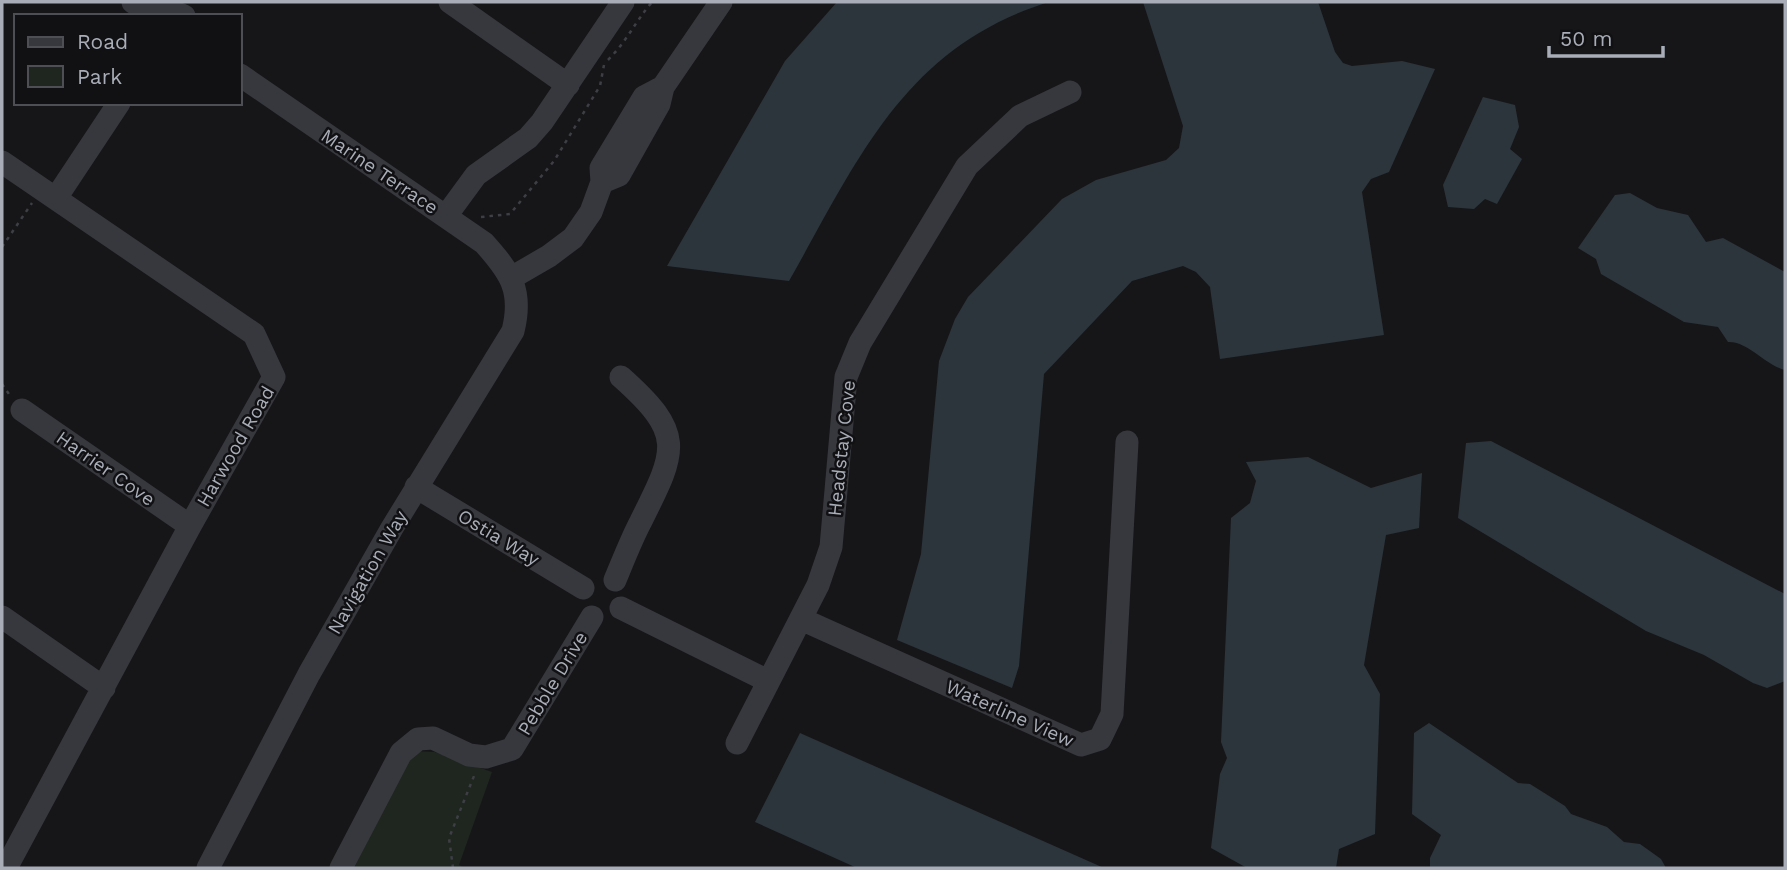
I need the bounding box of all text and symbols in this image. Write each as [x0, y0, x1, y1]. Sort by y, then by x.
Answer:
legend [14, 14, 242, 105]
scale bar [1549, 14, 1663, 58]
text: 50 m [1560, 26, 1612, 51]
text: Road [77, 29, 128, 54]
text: Park [77, 64, 122, 89]
street label: Marine Terrace [317, 124, 443, 219]
street label: Headstay Cove [823, 379, 860, 517]
street label: Harwood Road [192, 382, 279, 511]
street label: Harrier Cove [52, 426, 159, 511]
street label: Ostia Way [454, 504, 544, 571]
street label: Navigation Way [323, 506, 412, 638]
street label: Pebble Drive [513, 627, 592, 739]
street label: Waterline View [942, 675, 1078, 752]

